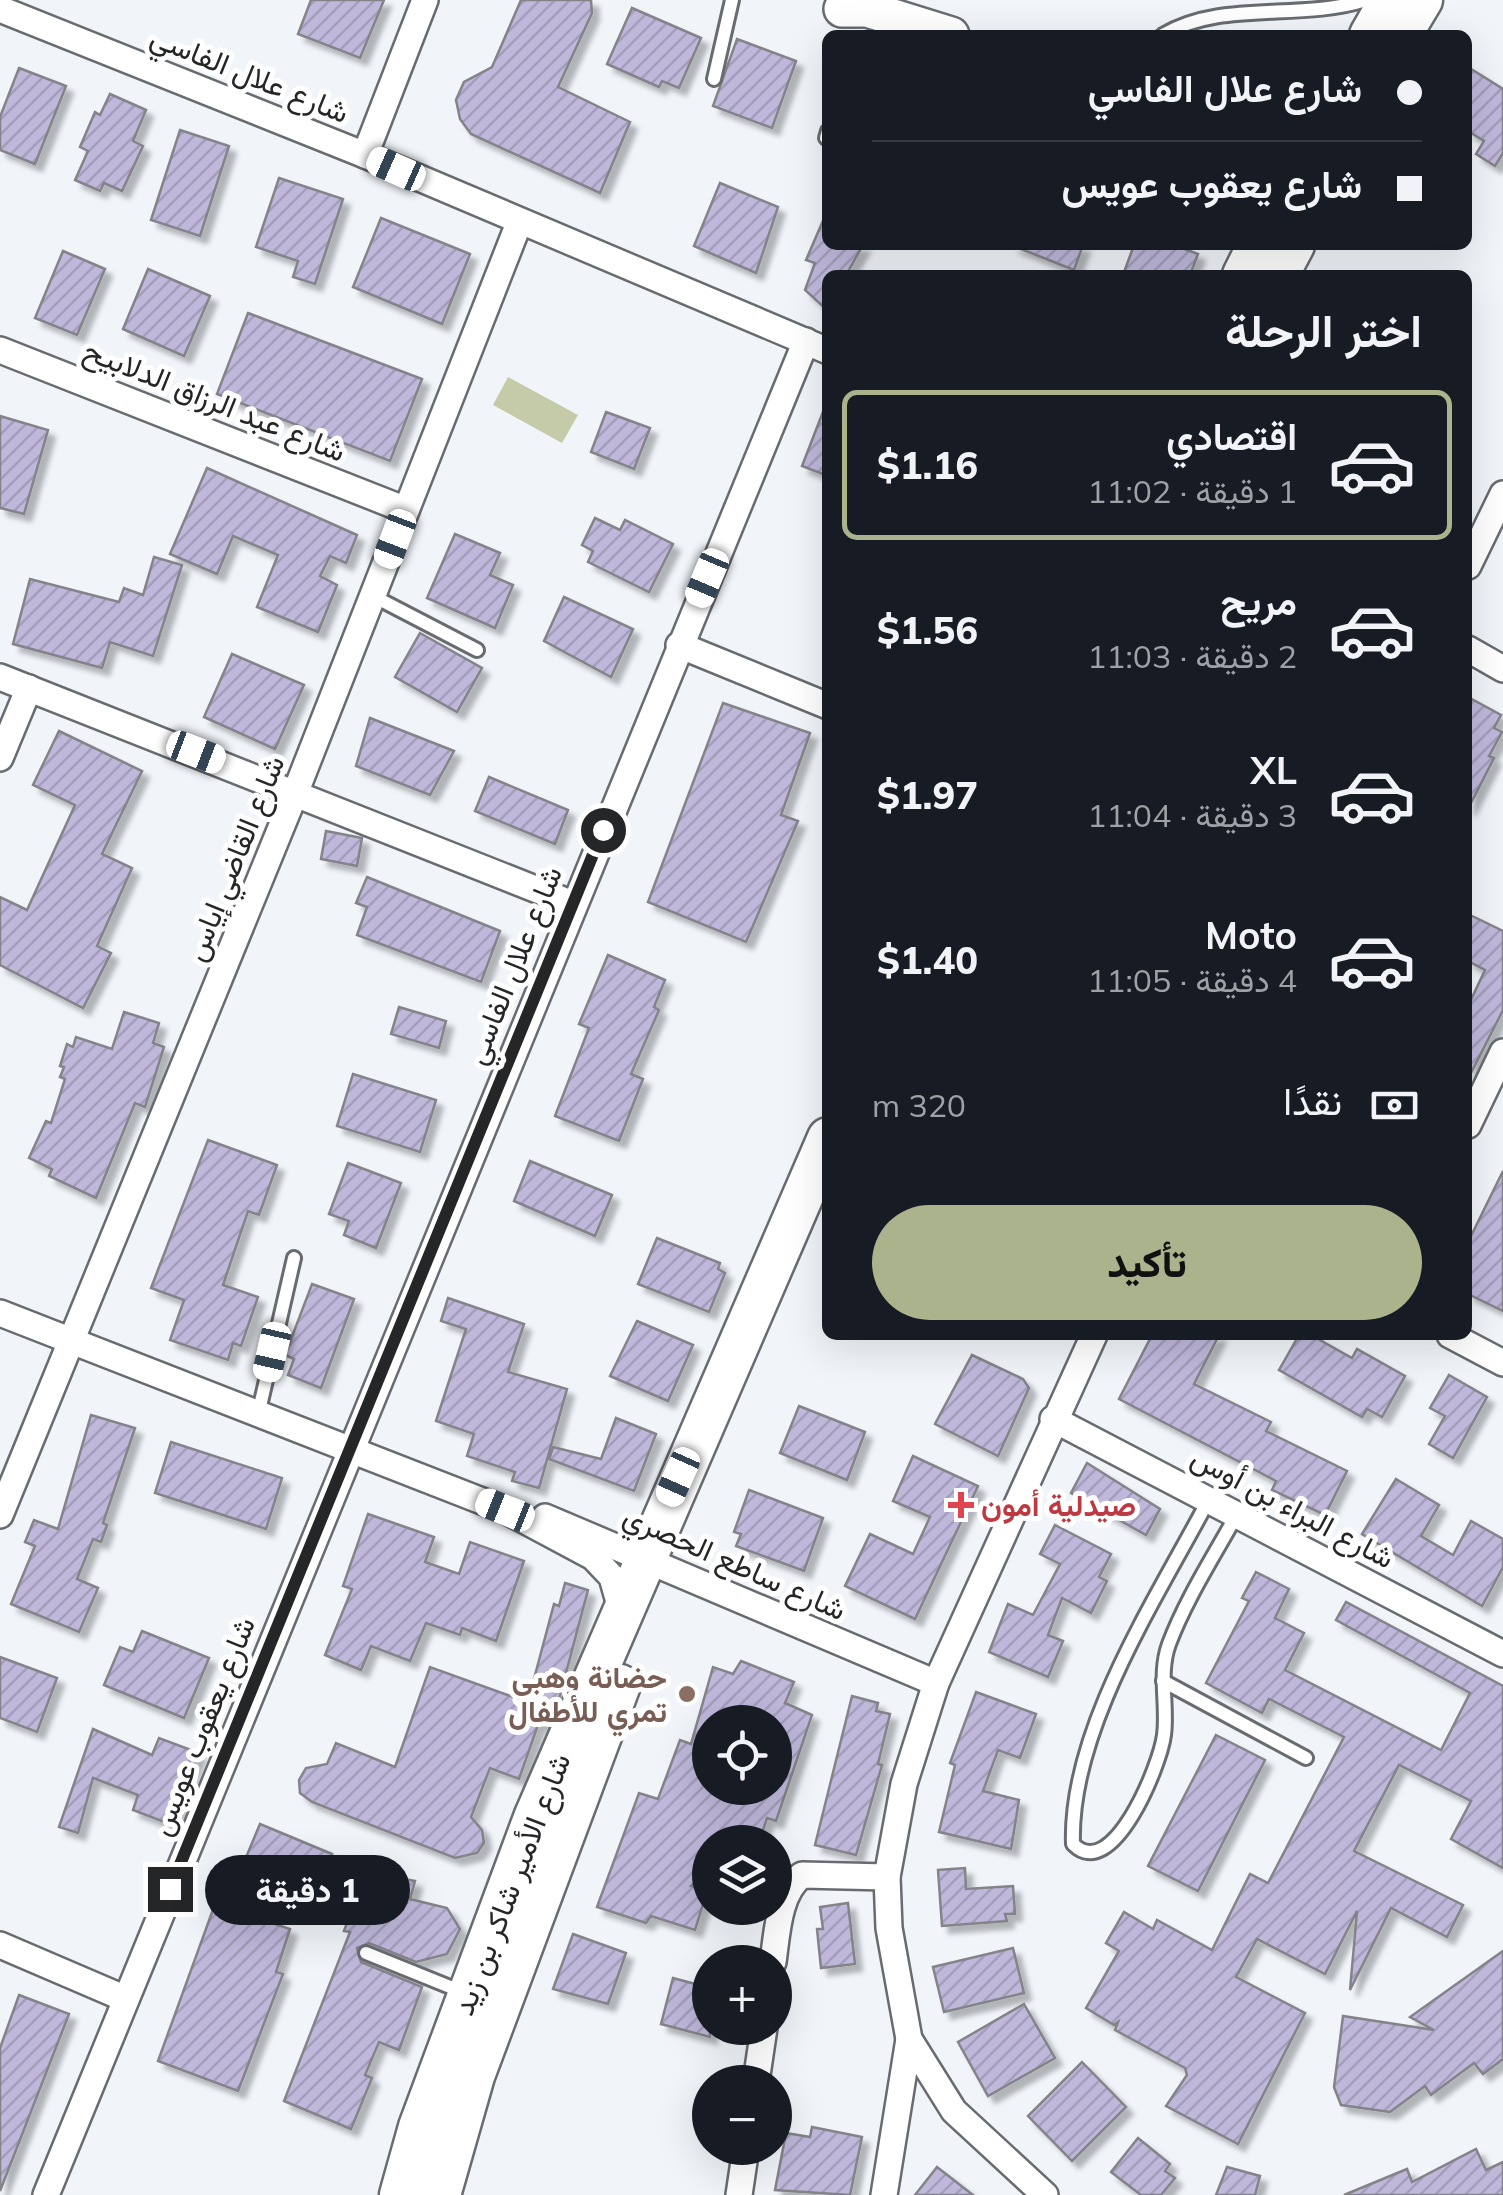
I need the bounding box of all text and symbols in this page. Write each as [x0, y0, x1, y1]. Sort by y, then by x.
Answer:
street label: شارع علال الفاسي [143, 17, 355, 137]
text: شارع علال الفاسي [1088, 64, 1362, 112]
car [362, 143, 430, 195]
text: شارع يعقوب عويس [1061, 160, 1362, 208]
text: اختر الرحلة [1225, 302, 1422, 358]
street label: شارع عبد الرزاق الدلابيح [78, 330, 352, 472]
text: اقتصادي [1166, 412, 1297, 460]
icon: car [1327, 420, 1417, 510]
text: $1.16 [877, 441, 978, 489]
text: 1 دقيقة · 11:02 [1087, 471, 1297, 511]
car [370, 506, 420, 572]
car [681, 545, 733, 611]
text: مريح [1221, 577, 1297, 625]
icon: car [1327, 585, 1417, 675]
text: $1.56 [877, 606, 978, 654]
text: 2 دقيقة · 11:03 [1087, 636, 1297, 676]
car [163, 727, 229, 777]
text: XL [1250, 746, 1297, 794]
street label: شارع القاضي إياس [175, 750, 298, 969]
icon: car [1327, 750, 1417, 840]
text: $1.97 [877, 771, 978, 819]
text: 3 دقيقة · 11:04 [1087, 795, 1297, 835]
route start [581, 808, 626, 853]
street label: شارع علال الفاسي [456, 860, 576, 1072]
text: Moto [1205, 911, 1297, 959]
icon: car [1327, 915, 1417, 1005]
text: $1.40 [877, 936, 978, 984]
text: 4 دقيقة · 11:05 [1087, 960, 1297, 1000]
text: نقدًا [1283, 1077, 1342, 1125]
icon: cash [1367, 1078, 1422, 1133]
text: 320 m [872, 1085, 966, 1125]
button: تأكيد [872, 1205, 1422, 1320]
car [251, 1319, 293, 1385]
street label: شارع البراء بن أوس [1184, 1437, 1401, 1578]
car [652, 1443, 704, 1511]
car [472, 1485, 538, 1535]
place label: صيدلية أمون [981, 1486, 1136, 1524]
marker: صيدلية أمون [950, 1494, 972, 1516]
street label: شارع ساطع الحصري [615, 1496, 852, 1634]
street label: شارع يعقوب عويس [141, 1611, 265, 1842]
place label: حضانة وهبي تمري للأطفال [508, 1658, 667, 1737]
marker: حضانة وهبي تمري للأطفال [676, 1683, 698, 1705]
map controls [692, 1705, 792, 2165]
button: locate [692, 1705, 792, 1805]
street label: شارع الأمير شاكر بن زيد [444, 1748, 580, 2021]
button: layers [692, 1825, 792, 1925]
callout: 1 دقيقة [205, 1854, 410, 1924]
route end [148, 1867, 193, 1912]
text: 1 دقيقة [255, 1870, 360, 1910]
button: + [692, 1945, 792, 2045]
button: − [692, 2065, 792, 2165]

